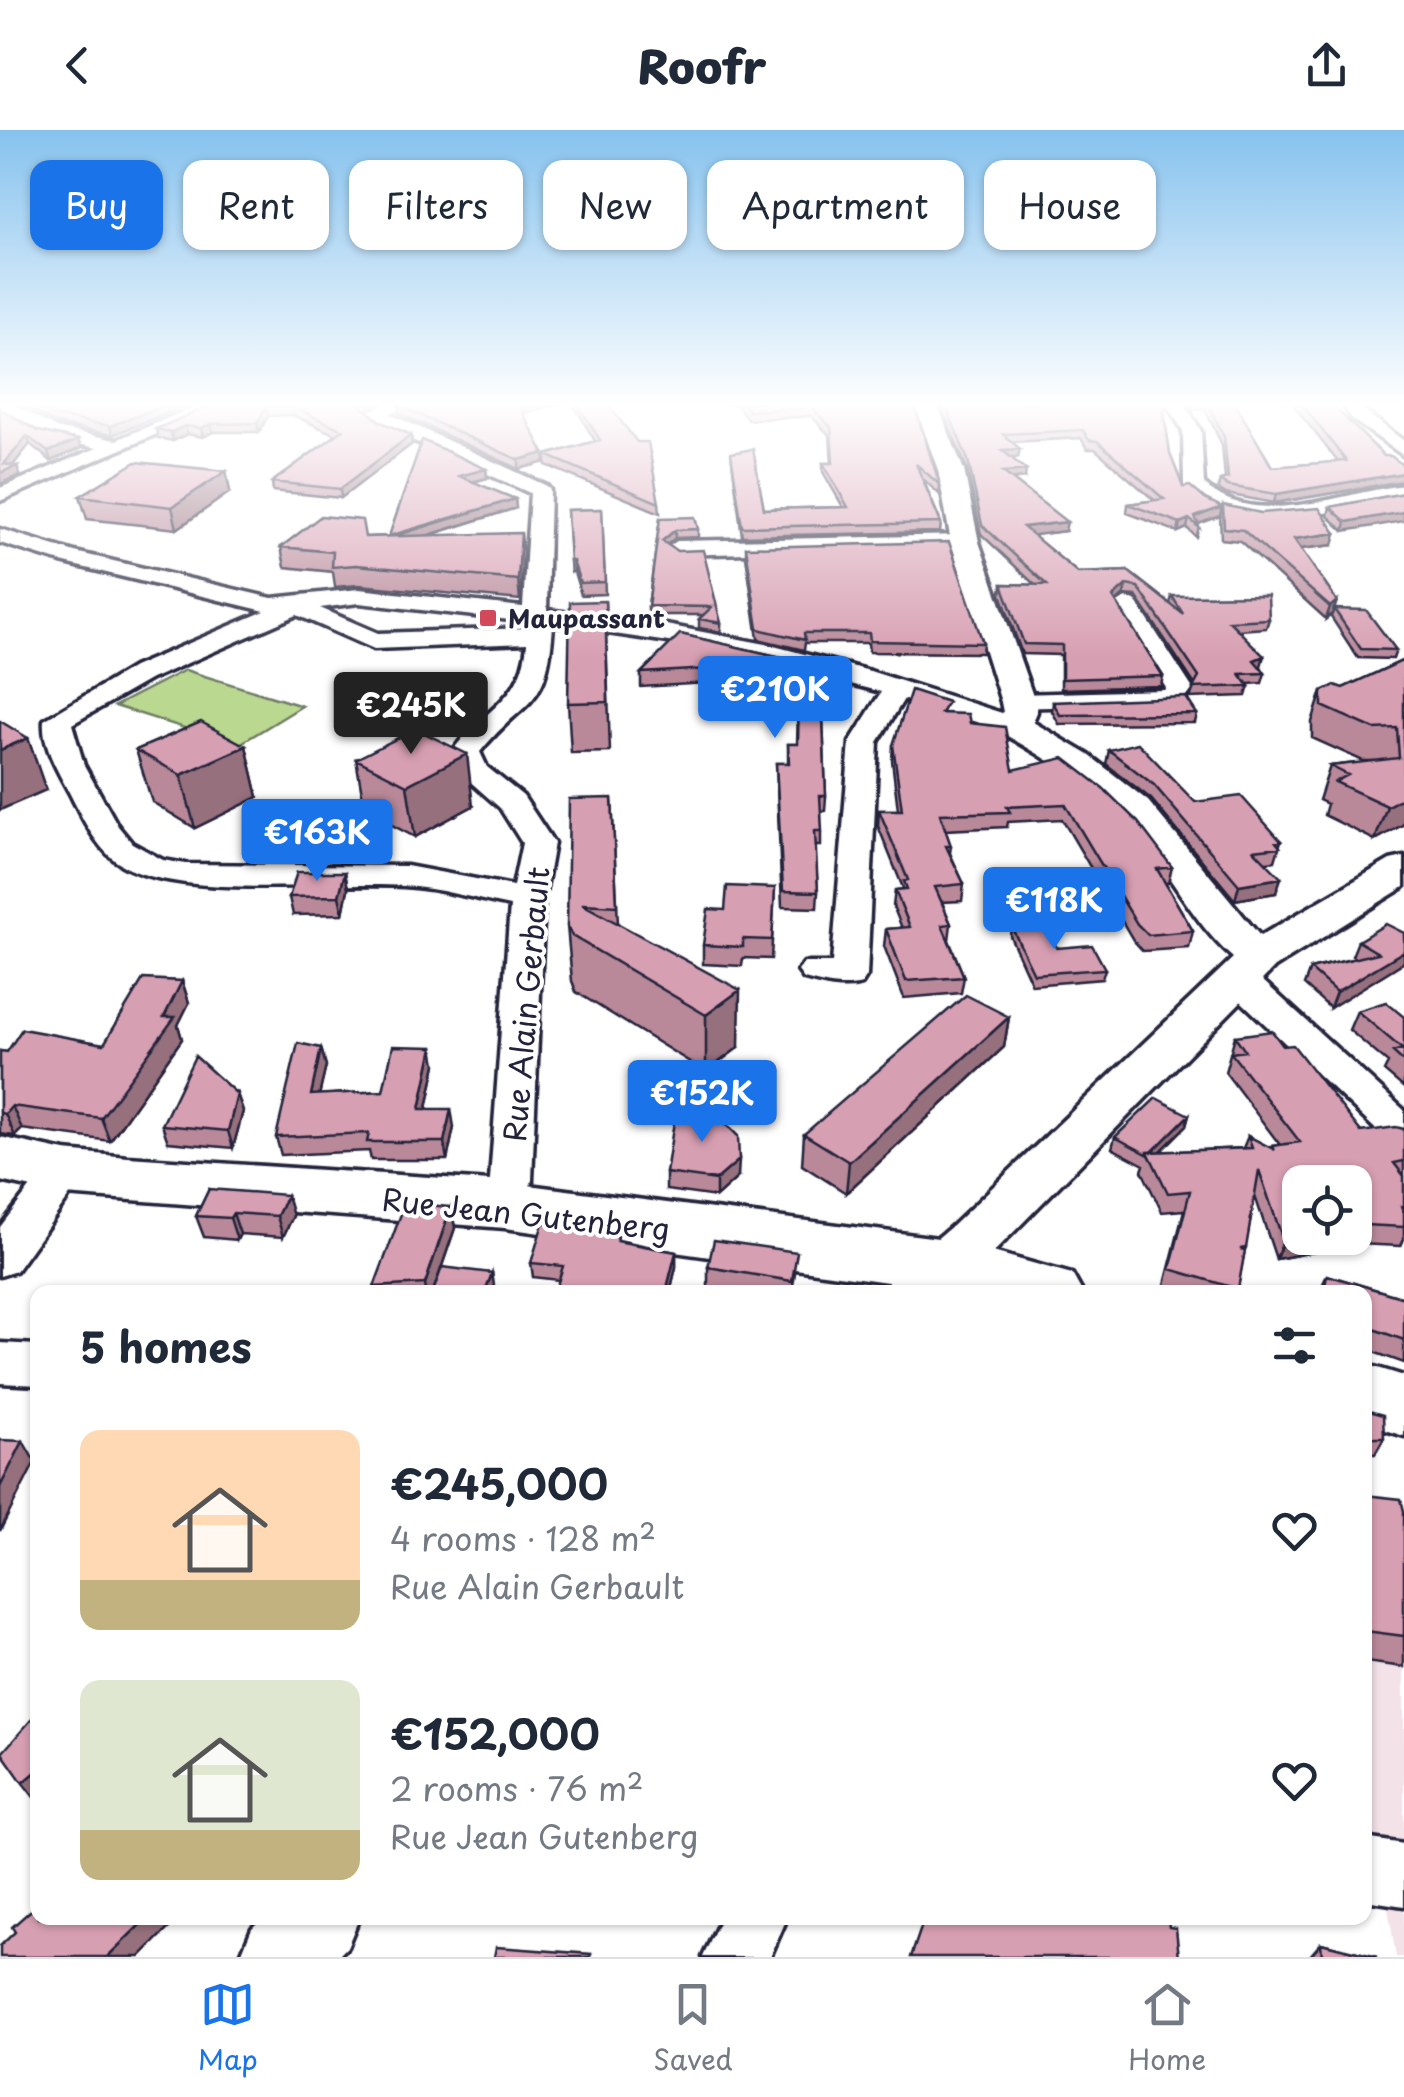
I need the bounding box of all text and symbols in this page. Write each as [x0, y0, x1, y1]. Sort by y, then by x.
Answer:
text: Roofr [638, 31, 766, 99]
icon: back [50, 38, 105, 93]
icon: share [1299, 38, 1354, 93]
chip: Buy [30, 160, 163, 250]
chip: Rent [183, 160, 329, 250]
chip: Filters [349, 160, 523, 250]
chip: New [543, 160, 687, 250]
chip: Apartment [707, 160, 964, 250]
chip: House [984, 160, 1156, 250]
place label: Maupassant [508, 599, 665, 637]
marker: Maupassant [477, 607, 499, 629]
pin: €210K [705, 656, 845, 741]
text: €210K [720, 664, 830, 712]
pin: €245K [341, 672, 481, 757]
text: €245K [356, 680, 466, 728]
pin: €163K [247, 799, 387, 884]
text: €163K [264, 807, 370, 855]
street label: Rue Alain Gerbault [491, 865, 559, 1143]
pin: €118K [984, 867, 1124, 952]
text: €118K [1005, 875, 1103, 923]
pin: €152K [632, 1060, 772, 1145]
text: €152K [650, 1068, 754, 1116]
map controls [1282, 1165, 1372, 1255]
button: locate [1282, 1165, 1372, 1255]
street label: Rue Jean Gutenberg [380, 1176, 672, 1250]
text: 5 homes [80, 1314, 252, 1377]
icon: filters [1267, 1318, 1322, 1373]
text: €245,000 [390, 1451, 608, 1514]
icon: home [160, 1470, 280, 1590]
icon: heart [1267, 1503, 1322, 1558]
text: 4 rooms · 128 m² [390, 1514, 656, 1562]
text: Rue Alain Gerbault [390, 1562, 684, 1610]
text: €152,000 [390, 1701, 600, 1764]
icon: home [160, 1720, 280, 1840]
icon: heart [1267, 1753, 1322, 1808]
text: 2 rooms · 76 m² [390, 1764, 644, 1812]
text: Rue Jean Gutenberg [390, 1812, 698, 1860]
tab: Map [198, 1977, 258, 2080]
tab: Saved [653, 1977, 733, 2080]
tab: Home [1128, 1977, 1206, 2080]

